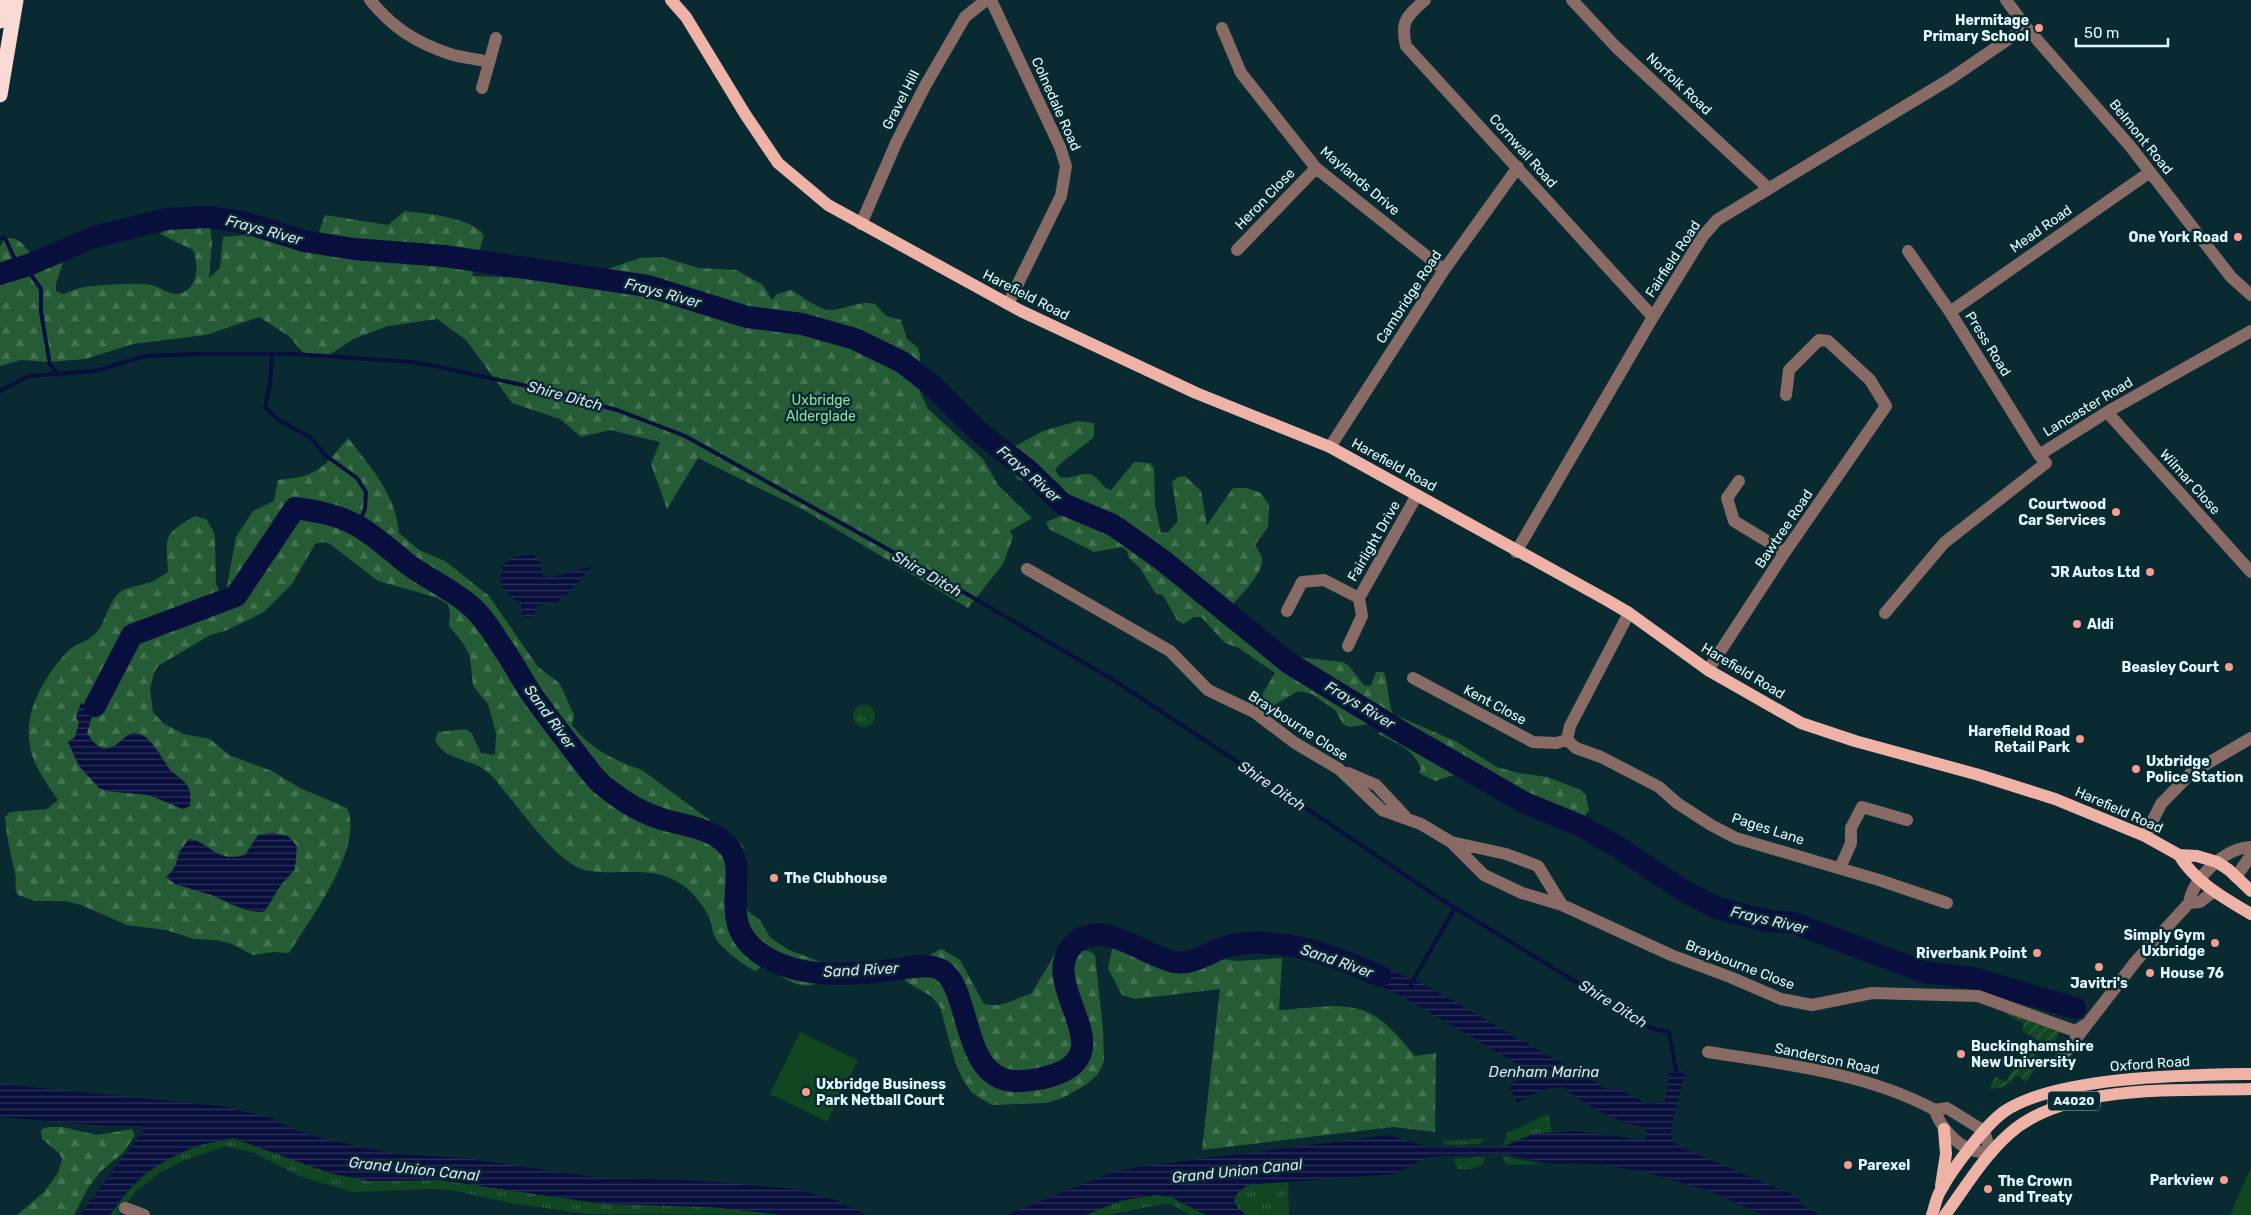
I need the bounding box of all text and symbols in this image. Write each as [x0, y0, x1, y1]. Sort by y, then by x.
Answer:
place label: Hermitage Primary School [1923, 12, 2029, 45]
scale bar [2076, 15, 2168, 47]
marker: Hermitage Primary School [2033, 22, 2045, 34]
text: 50 m [2084, 24, 2119, 42]
street label: Norfolk Road [1643, 49, 1715, 119]
street label: Colnedale Road [1028, 54, 1084, 154]
street label: Gravel Hill [879, 67, 923, 133]
street label: Belmont Road [2106, 96, 2176, 178]
street label: Cornwall Road [1485, 111, 1561, 191]
street label: Maylands Drive [1317, 143, 1403, 219]
street label: Heron Close [1232, 165, 1299, 233]
street label: Mead Road [2007, 201, 2075, 257]
water label: Frays River [224, 211, 305, 249]
street label: Fairfield Road [1642, 217, 1704, 301]
place label: One York Road [2129, 229, 2228, 246]
marker: One York Road [2232, 231, 2244, 243]
street label: Cambridge Road [1373, 247, 1445, 347]
street label: Harefield Road [980, 266, 1072, 324]
water label: Frays River [623, 274, 704, 312]
street label: Press Road [1961, 309, 2015, 379]
street label: Lancaster Road [2040, 374, 2136, 440]
water label: Shire Ditch [525, 377, 605, 415]
park label: Uxbridge Alderglade [786, 392, 856, 425]
street label: Harefield Road [1349, 435, 1439, 495]
water label: Frays River [994, 442, 1065, 507]
street label: Wilmar Close [2156, 446, 2224, 518]
street label: Bawtree Road [1751, 486, 1817, 572]
place label: Courtwood Car Services [2018, 496, 2106, 529]
street label: Fairlight Drive [1344, 497, 1404, 584]
marker: Courtwood Car Services [2110, 506, 2122, 518]
water label: Shire Ditch [889, 547, 965, 601]
place label: JR Autos Ltd [2051, 564, 2140, 581]
marker: JR Autos Ltd [2144, 566, 2156, 578]
place label: Aldi [2087, 616, 2114, 633]
marker: Aldi [2071, 618, 2083, 630]
street label: Harefield Road [1698, 639, 1788, 703]
place label: Beasley Court [2122, 659, 2219, 676]
marker: Beasley Court [2223, 661, 2235, 673]
water label: Frays River [1322, 677, 1399, 733]
water label: Sand River [521, 681, 580, 754]
street label: Kent Close [1461, 681, 1530, 729]
street label: Braybourne Close [1245, 687, 1351, 765]
place label: Harefield Road Retail Park [1968, 723, 2071, 756]
marker: Harefield Road Retail Park [2074, 733, 2086, 745]
place label: Uxbridge Police Station [2146, 753, 2244, 786]
water label: Shire Ditch [1235, 757, 1309, 815]
marker: Uxbridge Police Station [2130, 763, 2142, 775]
street label: Harefield Road [2072, 783, 2166, 837]
street label: Pages Lane [1730, 809, 1807, 849]
place label: The Clubhouse [784, 870, 887, 887]
marker: The Clubhouse [768, 872, 780, 884]
water label: Frays River [1729, 902, 1810, 938]
place label: Simply Gym Uxbridge [2124, 927, 2205, 960]
street label: Braybourne Close [1683, 936, 1797, 994]
marker: Simply Gym Uxbridge [2209, 937, 2221, 949]
water label: Sand River [1298, 940, 1377, 982]
place label: Riverbank Point [1916, 945, 2027, 962]
marker: Riverbank Point [2031, 947, 2043, 959]
water label: Sand River [823, 959, 900, 981]
marker: Javitri's [2093, 961, 2105, 973]
place label: House 76 [2160, 965, 2224, 982]
marker: House 76 [2144, 967, 2156, 979]
place label: Javitri's [2070, 975, 2128, 992]
water label: Shire Ditch [1576, 976, 1650, 1032]
place label: Buckinghamshire New University [1971, 1038, 2094, 1071]
street label: Sanderson Road [1773, 1040, 1881, 1078]
marker: Buckinghamshire New University [1955, 1048, 1967, 1060]
street label: Oxford Road [2109, 1053, 2191, 1075]
water label: Denham Marina [1489, 1063, 1600, 1081]
place label: Uxbridge Business Park Netball Court [816, 1076, 946, 1109]
marker: Uxbridge Business Park Netball Court [800, 1086, 812, 1098]
road number: A4020 [2048, 1092, 2100, 1110]
water label: Grand Union Canal [348, 1153, 481, 1185]
water label: Grand Union Canal [1171, 1155, 1304, 1187]
place label: Parexel [1858, 1157, 1910, 1174]
marker: Parexel [1842, 1159, 1854, 1171]
place label: Parkview [2150, 1172, 2214, 1189]
place label: The Crown and Treaty [1998, 1173, 2073, 1206]
marker: Parkview [2218, 1174, 2230, 1186]
marker: The Crown and Treaty [1982, 1183, 1994, 1195]

